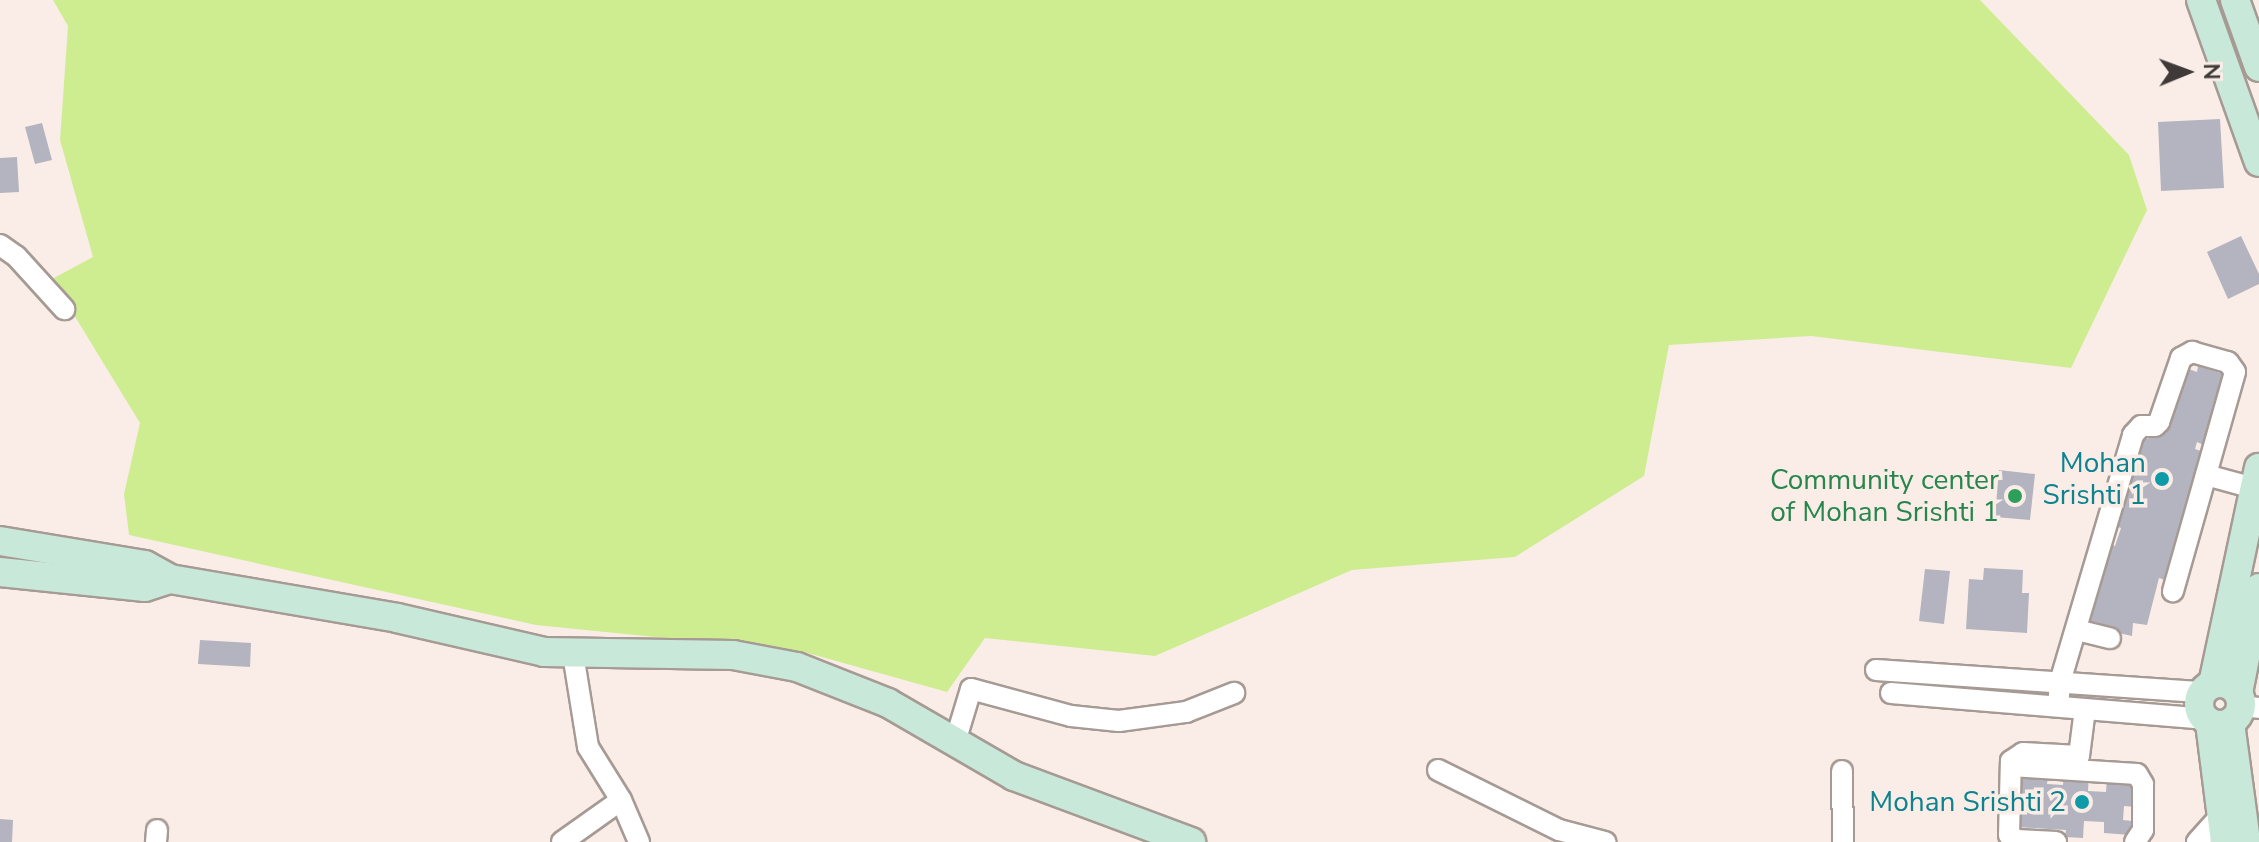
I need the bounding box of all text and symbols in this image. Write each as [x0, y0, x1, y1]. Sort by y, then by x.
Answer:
north arrow [2147, 32, 2227, 112]
text: N [2196, 63, 2226, 80]
place label: Mohan Srishti 1 [2043, 446, 2146, 512]
place label: Community center of Mohan Srishti 1 [1770, 463, 1999, 529]
marker: Mohan Srishti 1 [2153, 470, 2171, 488]
marker: Community center of Mohan Srishti 1 [2006, 487, 2024, 505]
place label: Mohan Srishti 2 [1869, 785, 2066, 819]
marker: Mohan Srishti 2 [2073, 793, 2091, 811]

